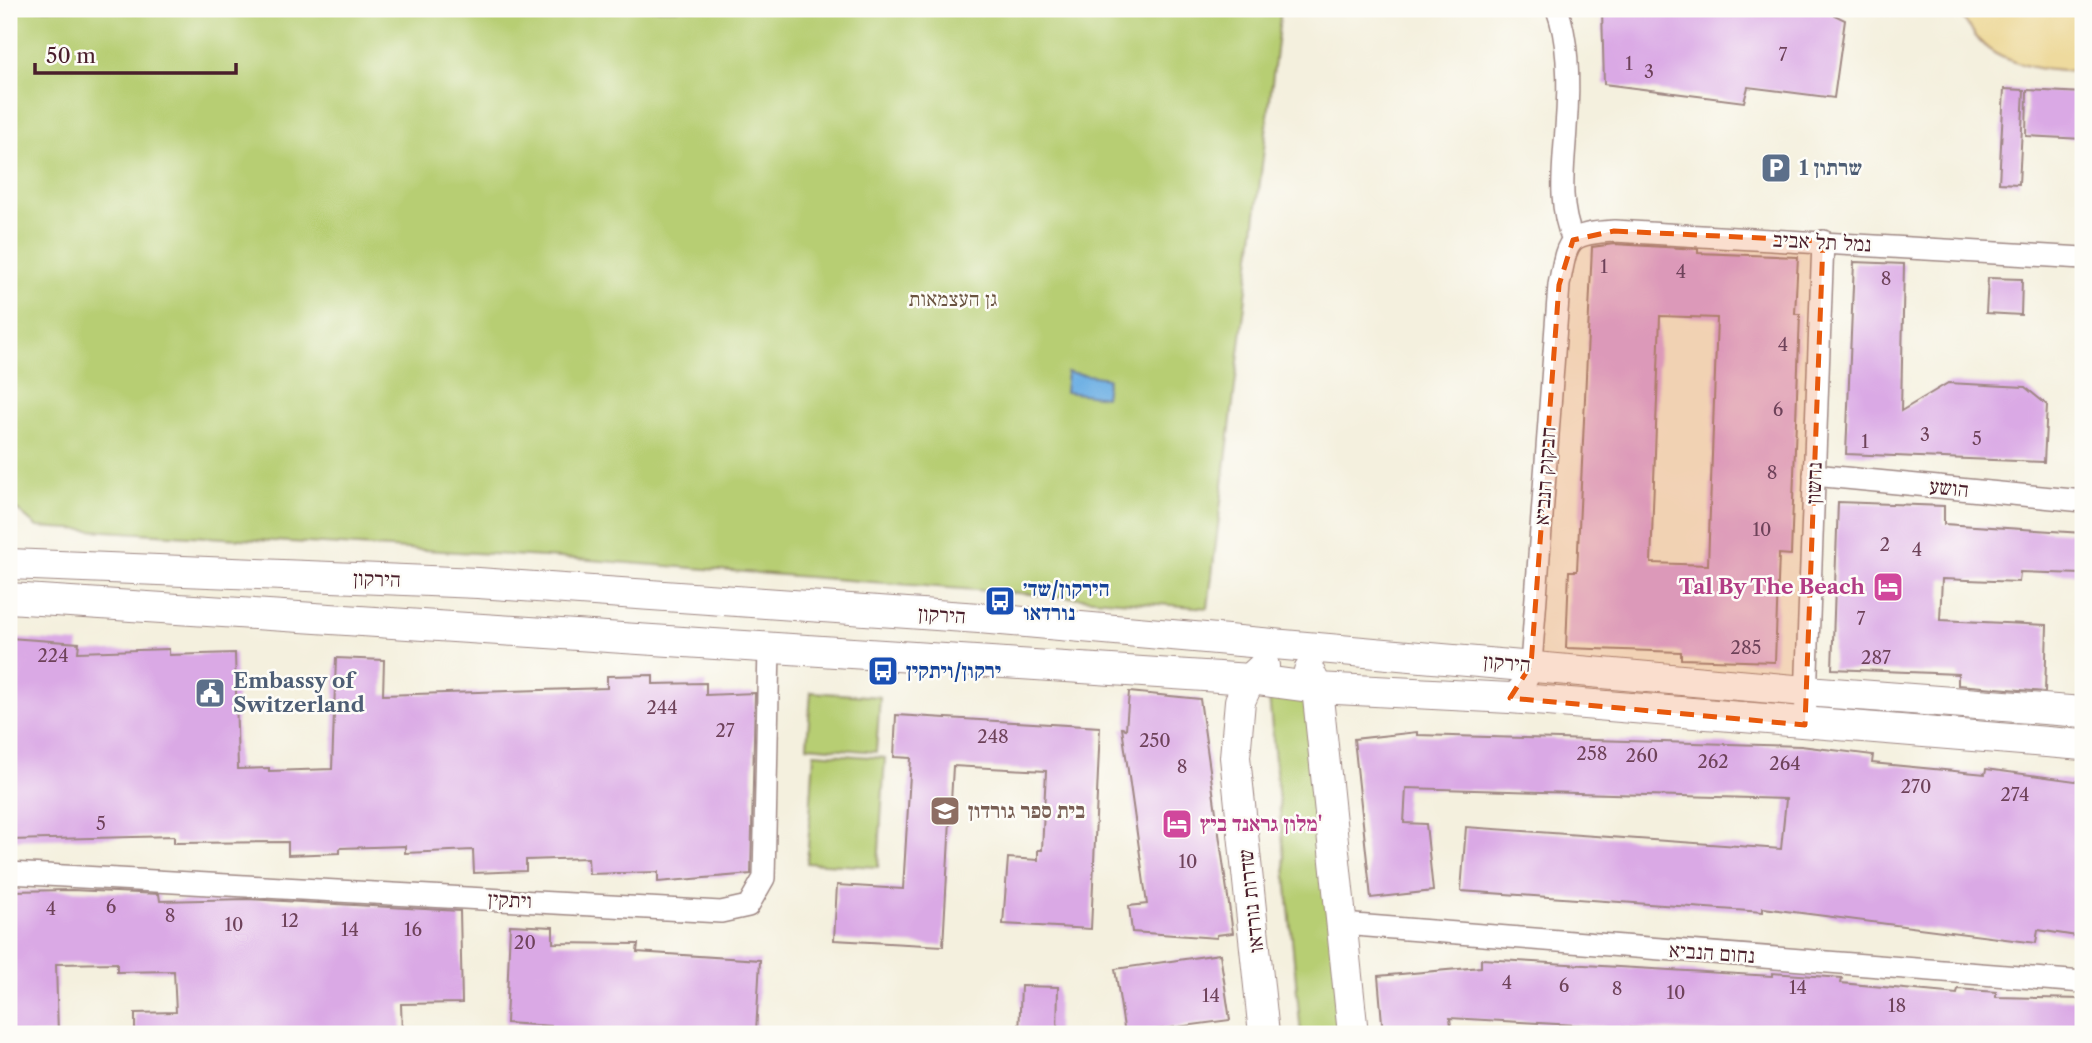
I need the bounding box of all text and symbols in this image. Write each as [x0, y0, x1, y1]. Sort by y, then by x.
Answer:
scale bar [35, 32, 236, 76]
text: 50 m [46, 43, 96, 68]
house number: 7 [1779, 44, 1788, 66]
house number: 1 [1625, 53, 1633, 75]
house number: 3 [1644, 61, 1654, 83]
parking icon: שרתון 1 [1759, 151, 1793, 185]
place label: שרתון 1 [1799, 155, 1862, 180]
street label: נמל תל אביב [1772, 226, 1872, 257]
house number: 1 [1600, 256, 1608, 278]
house number: 4 [1676, 261, 1686, 283]
house number: 8 [1881, 268, 1891, 290]
park label: גן העצמאות [909, 286, 997, 311]
house number: 4 [1778, 334, 1788, 356]
house number: 6 [1773, 399, 1783, 421]
house number: 3 [1920, 424, 1930, 446]
street label: חבקוק הנביא [1529, 426, 1560, 526]
house number: 5 [1972, 428, 1982, 450]
house number: 1 [1861, 431, 1869, 453]
house number: 8 [1767, 462, 1777, 484]
street label: נחשון [1800, 462, 1827, 504]
street label: הושע [1928, 473, 1970, 502]
house number: 10 [1753, 519, 1771, 541]
house number: 2 [1880, 534, 1890, 556]
house number: 4 [1912, 539, 1922, 561]
street label: הירקון [353, 565, 401, 592]
hotel icon: Tal By The Beach [1871, 570, 1905, 604]
place label: Tal By The Beach [1679, 574, 1866, 599]
place label: הירקון/שד׳ נורדאו [1023, 576, 1110, 625]
bus stop icon: הירקון/שד׳ נורדאו [983, 584, 1017, 618]
street label: הירקון [917, 600, 967, 629]
house number: 7 [1857, 608, 1866, 630]
house number: 285 [1731, 637, 1761, 659]
house number: 224 [37, 645, 69, 667]
house number: 287 [1861, 647, 1891, 669]
street label: הירקון [1482, 648, 1532, 677]
bus stop icon: ירקון/ויתקין [866, 654, 900, 688]
place label: ירקון/ויתקין [906, 658, 1001, 683]
place label: Embassy of Switzerland [233, 668, 365, 717]
public building icon: Embassy of Switzerland [193, 676, 227, 710]
house number: 244 [646, 697, 678, 719]
house number: 27 [715, 720, 735, 742]
house number: 248 [977, 726, 1009, 748]
house number: 250 [1139, 730, 1171, 752]
house number: 258 [1577, 743, 1607, 765]
house number: 260 [1626, 745, 1658, 767]
house number: 262 [1697, 751, 1729, 773]
house number: 264 [1769, 753, 1801, 775]
house number: 8 [1177, 756, 1187, 778]
house number: 270 [1901, 776, 1931, 798]
house number: 274 [2000, 784, 2030, 806]
school or university icon: בית ספר גורדון [928, 794, 962, 828]
place label: בית ספר גורדון [968, 798, 1085, 823]
hotel icon: מלון גראנד ביץ' [1160, 807, 1194, 841]
place label: מלון גראנד ביץ' [1200, 811, 1322, 836]
house number: 5 [96, 813, 106, 835]
street label: שדרות נורדאו [1233, 848, 1268, 954]
house number: 10 [1179, 851, 1197, 873]
street label: ויתקין [487, 886, 533, 913]
house number: 6 [106, 896, 116, 918]
house number: 4 [46, 898, 56, 920]
house number: 8 [165, 905, 175, 927]
house number: 12 [281, 910, 299, 932]
house number: 10 [225, 914, 243, 936]
house number: 14 [341, 919, 359, 941]
house number: 16 [404, 919, 422, 941]
house number: 20 [514, 932, 536, 954]
street label: נחום הנביא [1668, 937, 1756, 968]
house number: 4 [1502, 972, 1512, 994]
house number: 6 [1559, 975, 1569, 997]
house number: 14 [1789, 977, 1807, 999]
house number: 8 [1612, 978, 1622, 1000]
house number: 10 [1667, 982, 1685, 1004]
house number: 14 [1202, 985, 1220, 1007]
house number: 18 [1888, 995, 1906, 1017]

